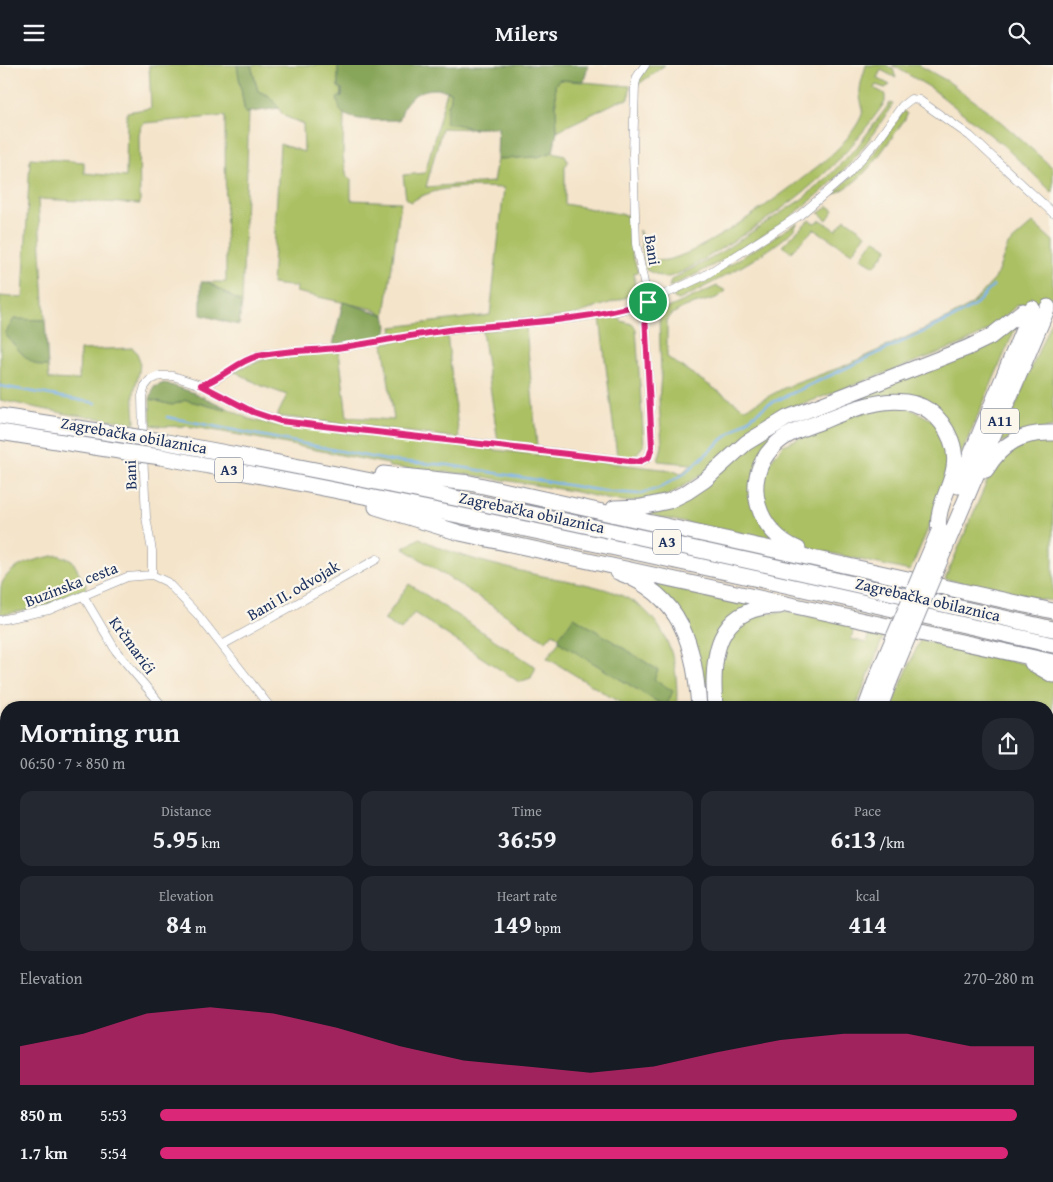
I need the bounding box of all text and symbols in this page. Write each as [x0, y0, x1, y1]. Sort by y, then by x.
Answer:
text: Milers [495, 17, 558, 49]
icon: menu [20, 19, 48, 47]
icon: search [1005, 19, 1033, 47]
street label: Bani [639, 233, 667, 267]
pin [627, 281, 669, 323]
icon: arrive [634, 288, 662, 316]
road number: A11 [981, 409, 1019, 433]
street label: Zagrebačka obilaznica [59, 410, 209, 460]
road number: A3 [215, 457, 243, 483]
street label: Bani [117, 459, 143, 490]
street label: Zagrebačka obilaznica [457, 485, 607, 539]
road number: A3 [653, 529, 681, 555]
street label: Bani II. odvojak [242, 553, 345, 626]
street label: Buzinska cesta [21, 555, 121, 613]
street label: Zagrebačka obilaznica [853, 571, 1003, 627]
street label: Krčmarići [104, 611, 163, 679]
text: Morning run [20, 711, 180, 752]
button: share [982, 718, 1034, 770]
text: 06:50 · 7 × 850 m [20, 751, 125, 775]
text: Distance [161, 801, 211, 821]
text: Time [512, 801, 542, 821]
text: Pace [854, 801, 881, 821]
text: 5.95 [153, 821, 198, 857]
text: 36:59 [498, 821, 556, 857]
text: 6:13 [831, 821, 877, 857]
text: km [198, 833, 220, 853]
text: /km [877, 833, 905, 853]
text: Elevation [159, 886, 214, 906]
text: Heart rate [497, 886, 557, 906]
text: kcal [856, 886, 880, 906]
text: 84 [166, 906, 192, 942]
text: 149 [493, 906, 532, 942]
text: 414 [848, 906, 887, 942]
text: m [192, 918, 207, 938]
text: bpm [532, 918, 561, 938]
text: Elevation [20, 966, 83, 990]
text: 270–280 m [964, 966, 1034, 990]
text: 850 m [20, 1103, 62, 1127]
text: 5:53 [100, 1103, 127, 1127]
text: 1.7 km [20, 1141, 67, 1165]
text: 5:54 [100, 1141, 127, 1165]

